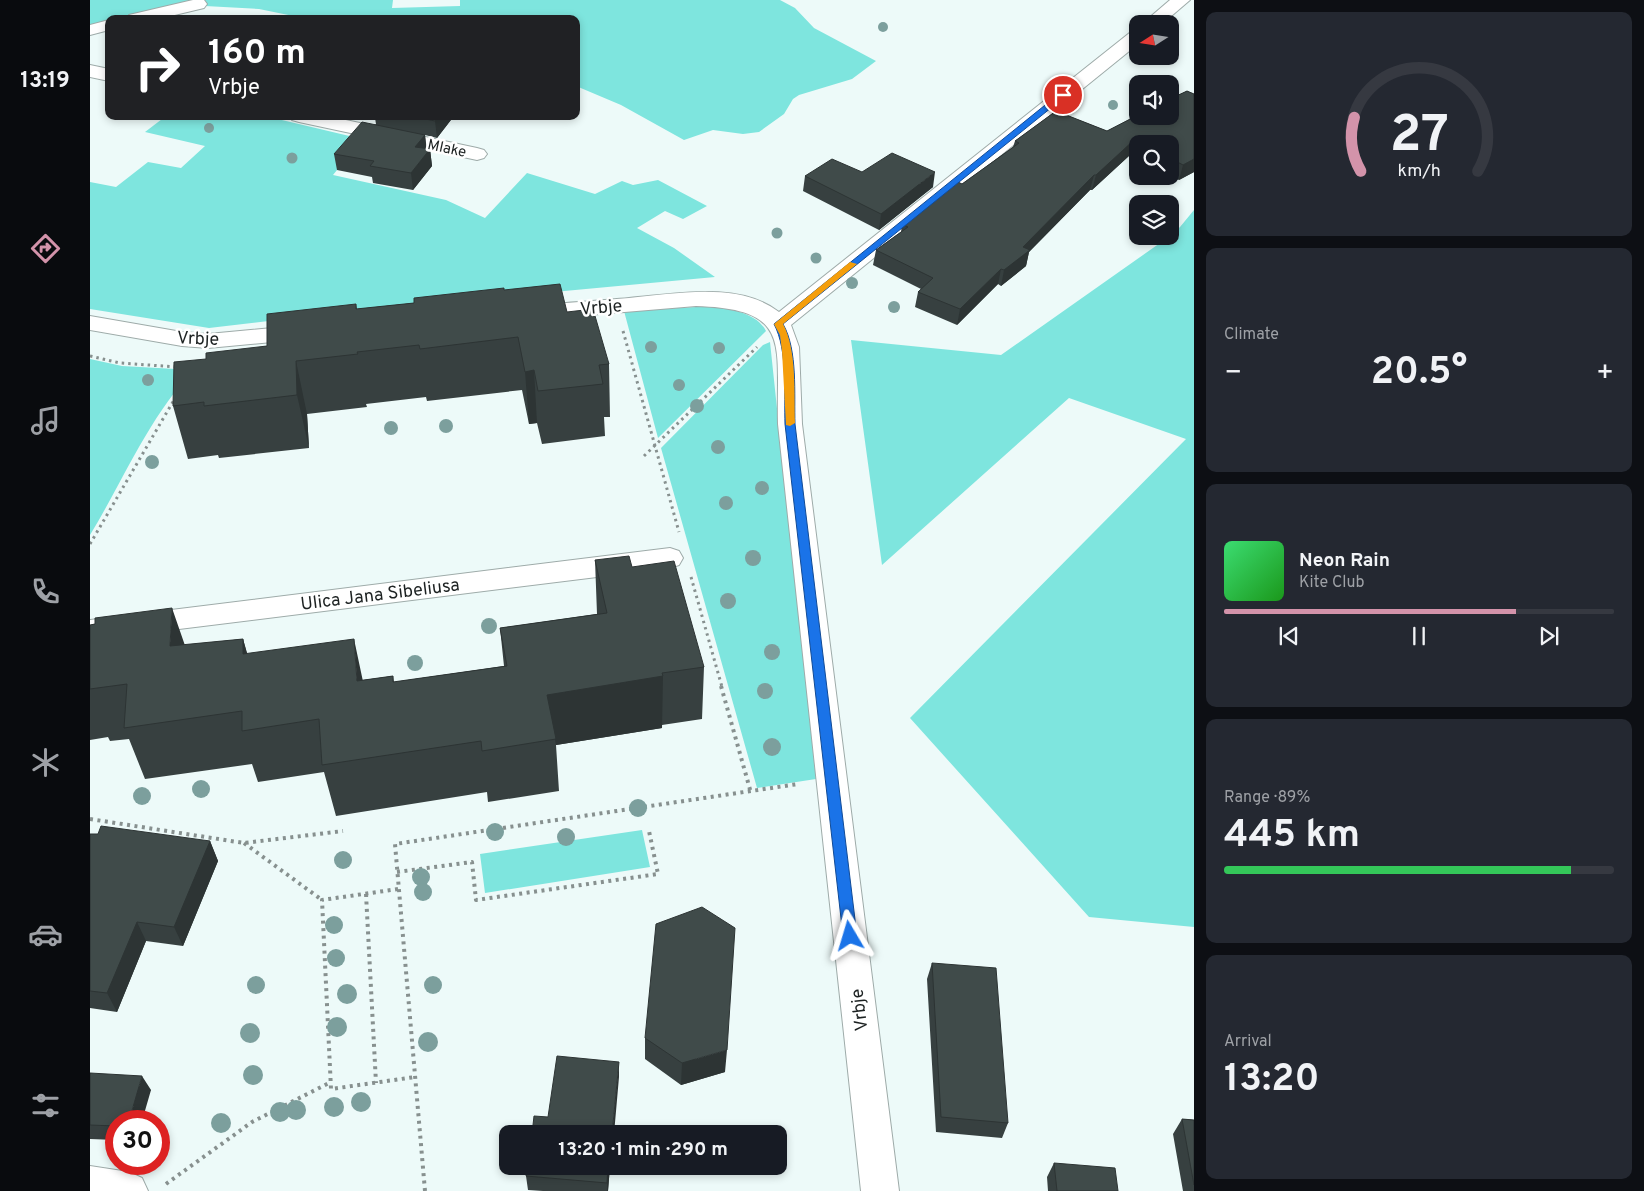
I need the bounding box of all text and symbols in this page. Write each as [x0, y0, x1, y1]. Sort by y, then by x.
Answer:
north arrow [1129, 15, 1179, 65]
map controls [1129, 15, 1179, 245]
text: 160 m [208, 32, 306, 76]
icon: right [125, 35, 190, 100]
text: 13:19 [20, 68, 70, 95]
pin [1042, 74, 1084, 116]
text: Vrbje [208, 75, 260, 102]
button: sound [1129, 75, 1179, 125]
icon: arrive [1049, 81, 1077, 109]
text: 27 [1389, 104, 1449, 170]
button: search [1129, 135, 1179, 185]
street label: Mlake [425, 136, 468, 163]
text: km/h [1397, 160, 1441, 183]
button: layers [1129, 195, 1179, 245]
icon: directions [28, 231, 63, 266]
street label: Vrbje [579, 295, 623, 322]
text: Climate [1224, 325, 1279, 345]
street label: Vrbje [176, 327, 220, 352]
text: 20.5° [1371, 349, 1467, 398]
text: − [1224, 356, 1242, 392]
text: + [1596, 356, 1614, 392]
icon: music [28, 403, 63, 438]
text: Neon Rain [1299, 549, 1390, 573]
text: Kite Club [1299, 573, 1364, 593]
icon: phone [28, 574, 63, 609]
street label: Ulica Jana Sibeliusa [299, 574, 461, 617]
icon: previous [1275, 622, 1303, 650]
icon: pause [1405, 622, 1433, 650]
icon: next [1535, 622, 1563, 650]
icon: climate [28, 745, 63, 780]
text: Range · 89% [1224, 788, 1310, 808]
text: 445 km [1224, 812, 1360, 861]
position arrow [823, 909, 875, 961]
icon: car [28, 917, 63, 952]
street label: Vrbje [846, 987, 874, 1032]
text: Arrival [1224, 1032, 1272, 1052]
text: 13:20 [1224, 1056, 1319, 1105]
icon: filters [28, 1088, 63, 1123]
speed limit sign: 30 [105, 1110, 170, 1175]
text: 13:20 · 1 min · 290 m [558, 1138, 728, 1162]

